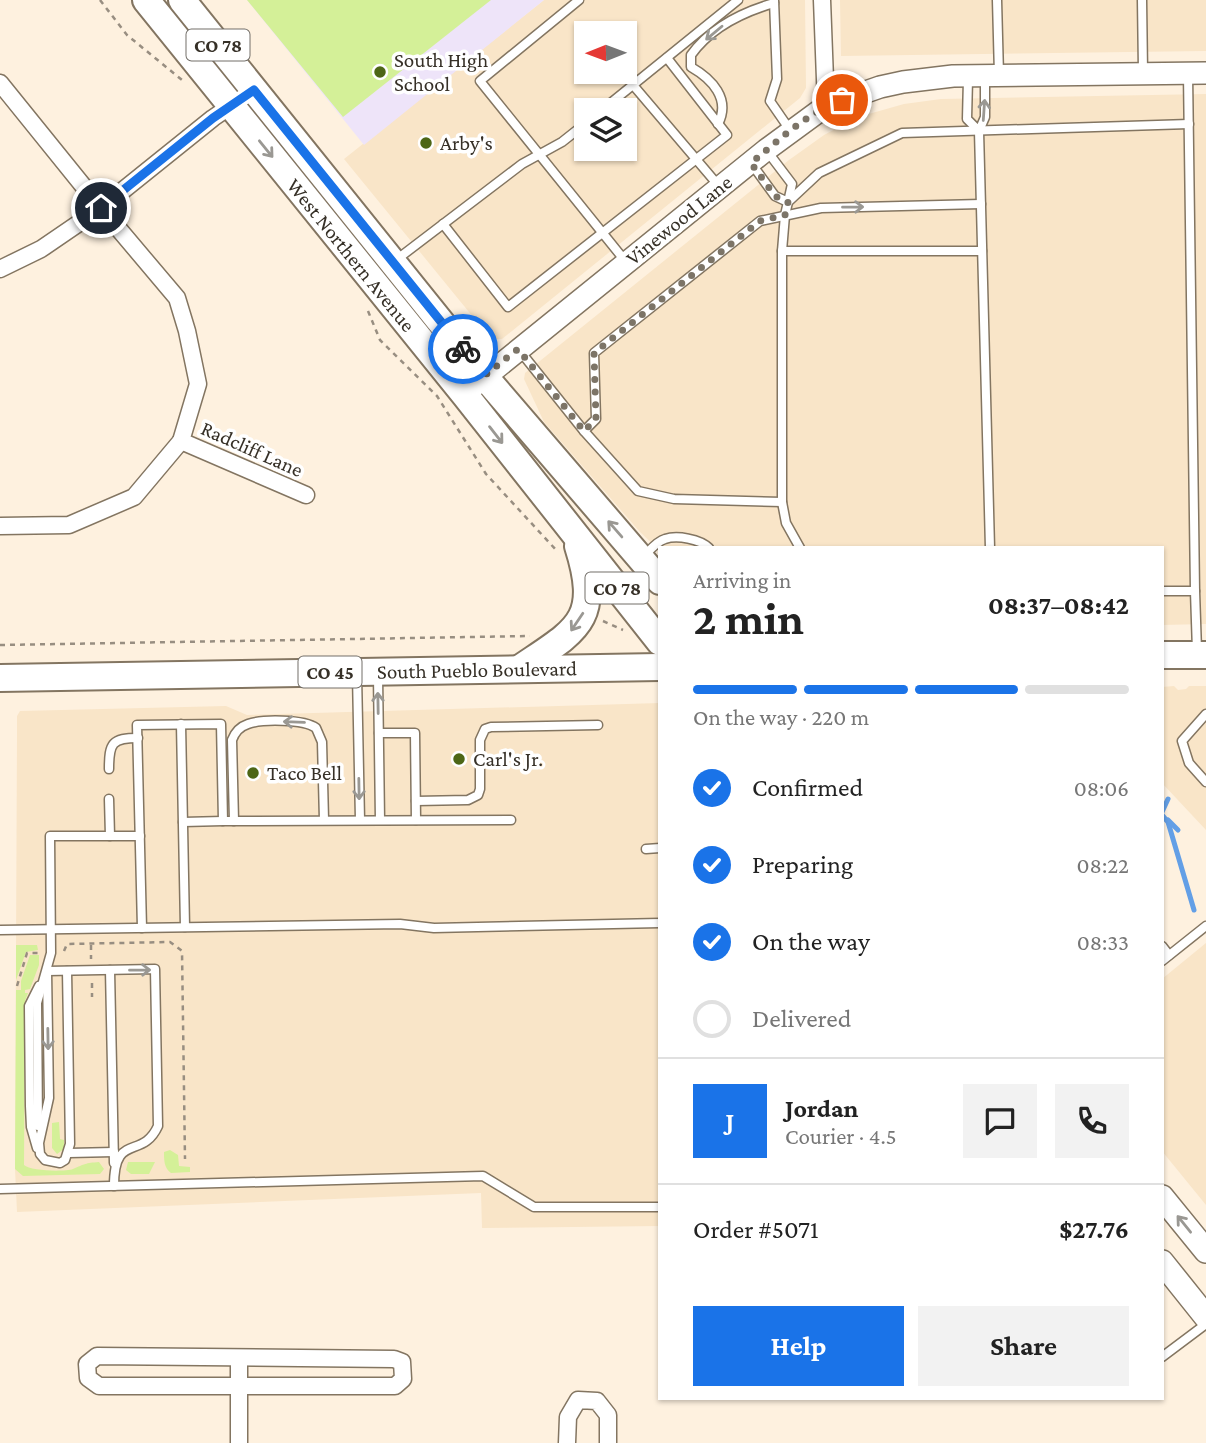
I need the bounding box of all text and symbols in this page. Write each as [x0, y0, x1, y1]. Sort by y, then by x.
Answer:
north arrow [574, 21, 637, 84]
map controls [574, 21, 637, 161]
one-way arrow [706, 25, 724, 41]
road number: CO 78 [186, 30, 249, 60]
place label: South High School [394, 48, 488, 96]
marker: South High School [372, 64, 388, 80]
pin [812, 70, 872, 130]
icon: bag [823, 81, 861, 119]
button: layers [574, 98, 637, 161]
one-way arrow [978, 99, 991, 121]
place label: Arby's [440, 131, 493, 155]
marker: Arby's [418, 135, 434, 151]
one-way arrow [258, 139, 273, 157]
street label: Vinewood Lane [621, 170, 737, 270]
street label: West Northern Avenue [282, 173, 420, 337]
pin [71, 178, 131, 238]
icon: home [82, 189, 120, 227]
one-way arrow [841, 201, 864, 214]
courier [428, 314, 498, 384]
icon: bike [444, 330, 482, 368]
street label: Radcliff Lane [197, 416, 307, 482]
one-way arrow [489, 425, 504, 443]
one-way arrow [608, 521, 623, 539]
text: Arriving in [693, 567, 791, 593]
road number: CO 78 [586, 572, 648, 604]
text: 08:37–08:42 [988, 591, 1129, 620]
text: 2 min [693, 593, 804, 644]
one-way arrow [570, 612, 585, 631]
road number: CO 45 [298, 656, 362, 688]
street label: South Pueblo Boulevard [377, 656, 577, 684]
one-way arrow [372, 691, 385, 714]
text: On the way · 220 m [693, 704, 869, 730]
one-way arrow [283, 716, 306, 729]
place label: Carl's Jr. [473, 747, 543, 771]
marker: Carl's Jr. [451, 751, 467, 767]
place label: Taco Bell [267, 761, 342, 785]
marker: Taco Bell [245, 765, 261, 781]
icon: check [693, 769, 731, 807]
text: Confirmed [752, 773, 863, 802]
text: 08:06 [1074, 775, 1129, 801]
one-way arrow [353, 777, 366, 800]
icon: check [693, 846, 731, 884]
text: Preparing [752, 850, 853, 879]
text: 08:22 [1077, 852, 1129, 878]
icon: check [693, 923, 731, 961]
text: On the way [752, 927, 870, 956]
text: 08:33 [1077, 929, 1129, 955]
one-way arrow [128, 963, 151, 977]
text: Delivered [752, 1004, 851, 1033]
one-way arrow [41, 1028, 55, 1051]
button: chat [963, 1084, 1037, 1158]
button: phone [1055, 1084, 1129, 1158]
text: Jordan [785, 1094, 859, 1123]
text: J [726, 1107, 734, 1136]
text: Courier · 4.5 [785, 1123, 897, 1149]
text: Order #5071 [693, 1215, 819, 1244]
text: $27.76 [1059, 1215, 1129, 1244]
one-way arrow [1176, 1215, 1192, 1233]
button: Help [693, 1306, 904, 1386]
button: Share [918, 1306, 1129, 1386]

